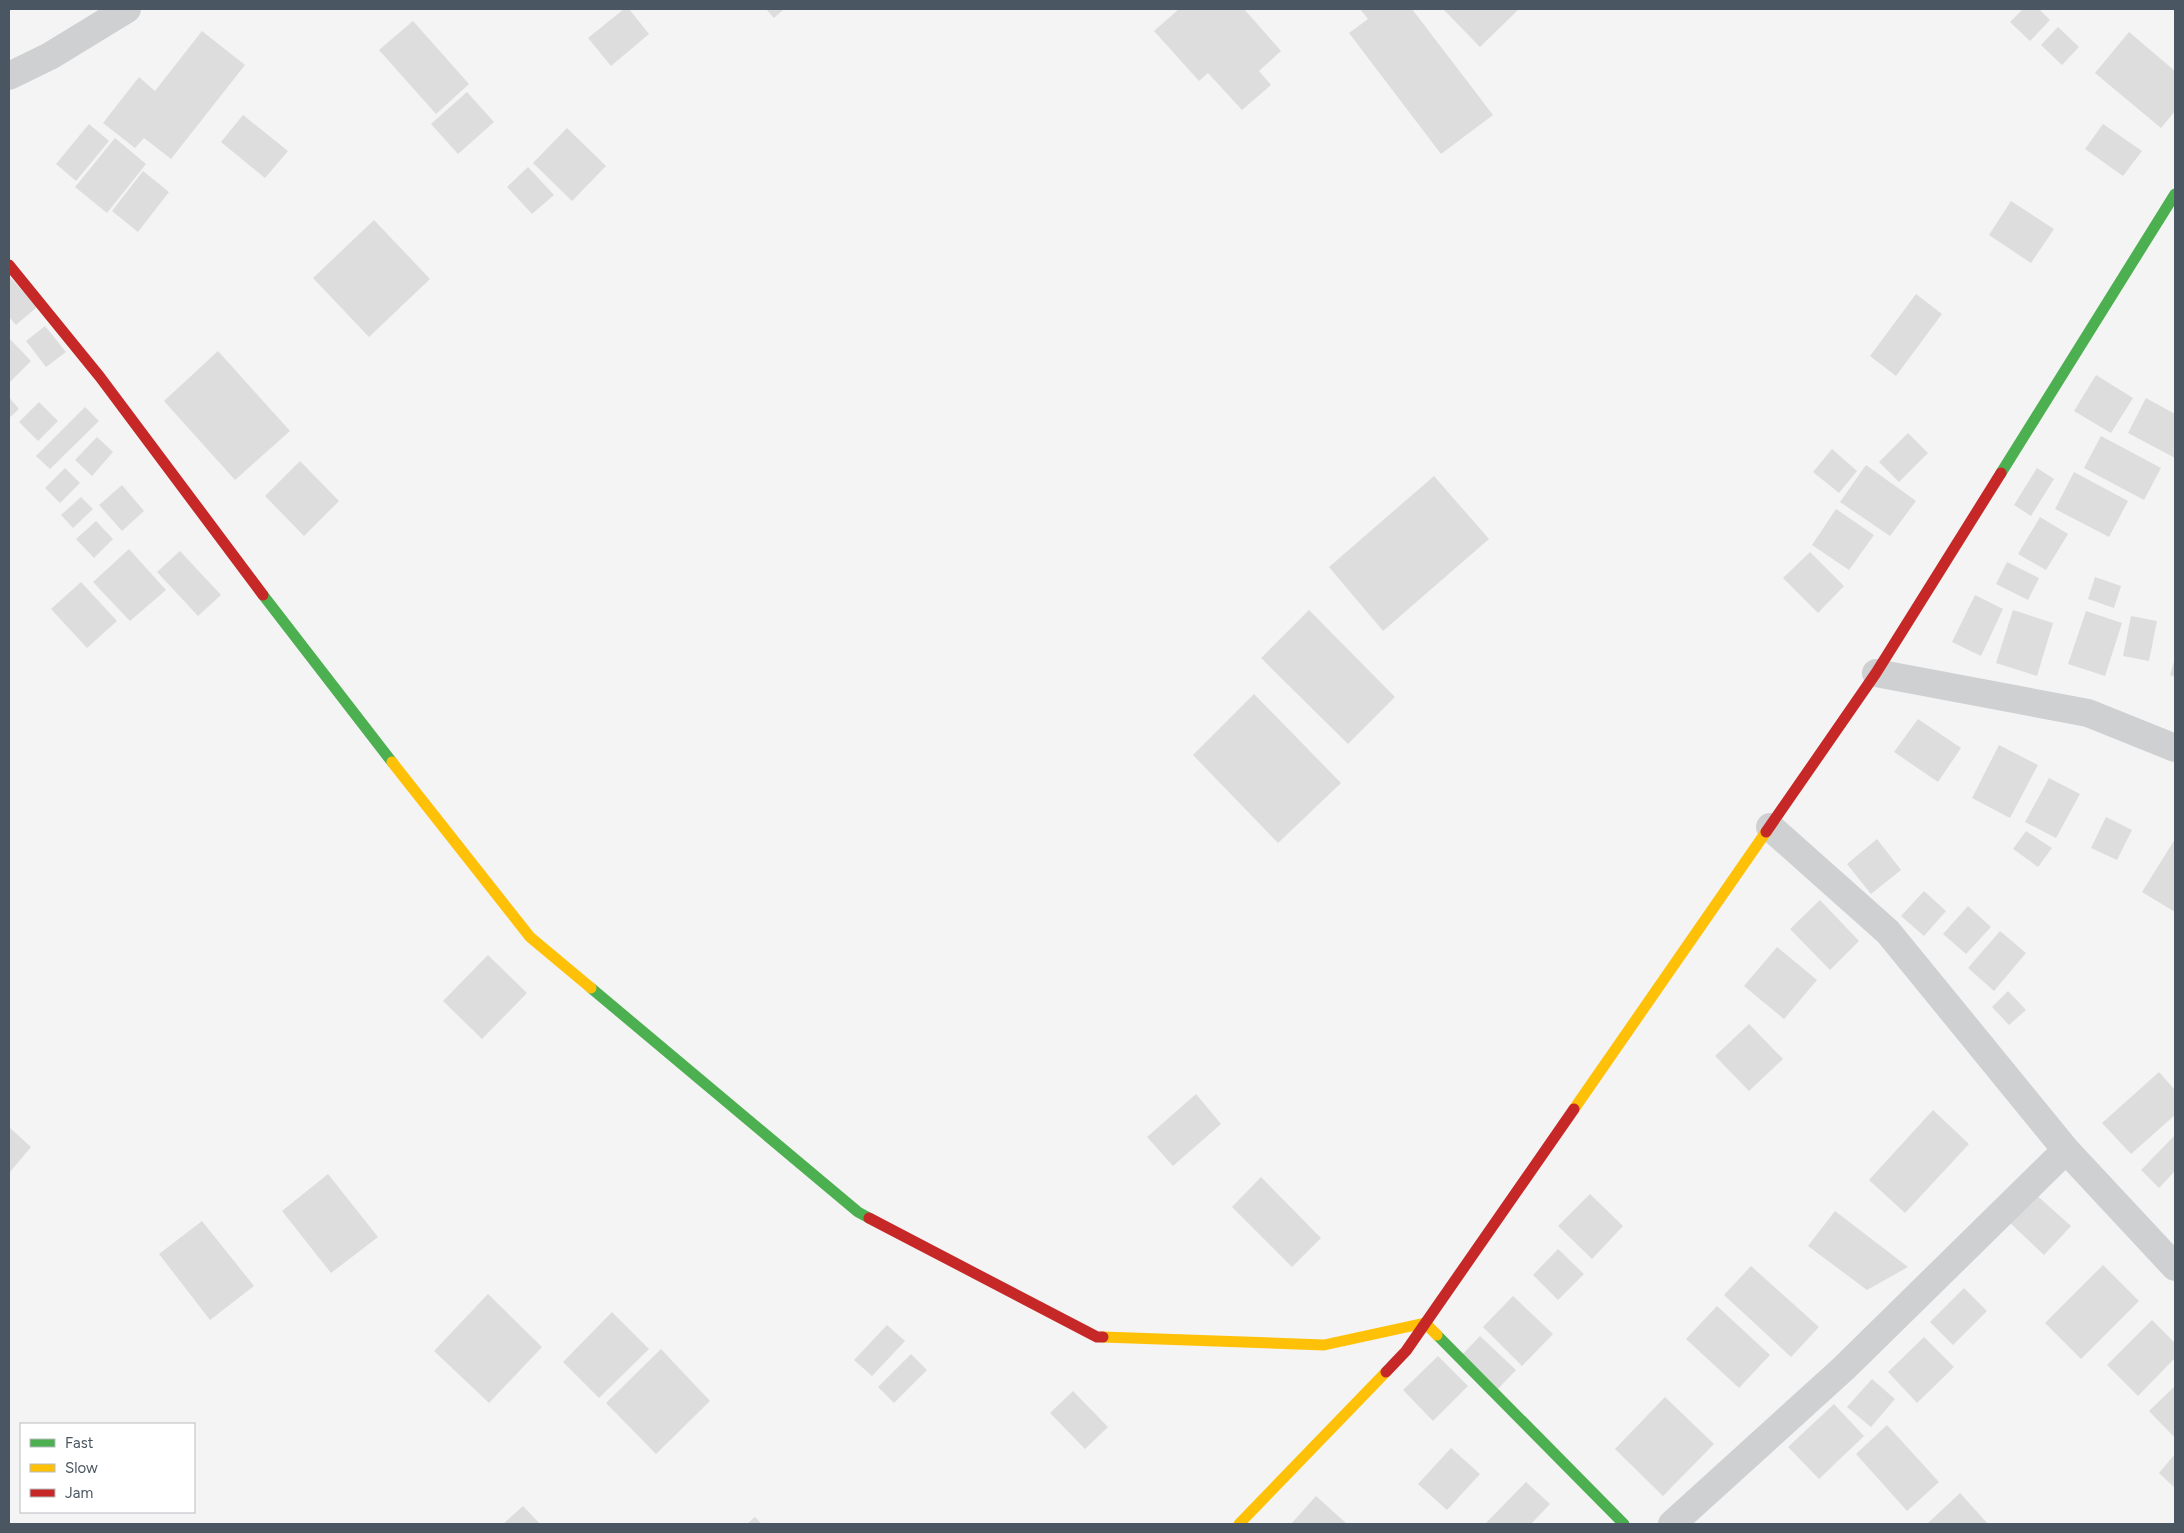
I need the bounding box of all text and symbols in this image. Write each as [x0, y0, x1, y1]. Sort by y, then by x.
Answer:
legend [20, 1423, 195, 1513]
text: Fast [65, 1434, 94, 1452]
text: Slow [65, 1459, 98, 1477]
text: Jam [65, 1484, 93, 1502]

